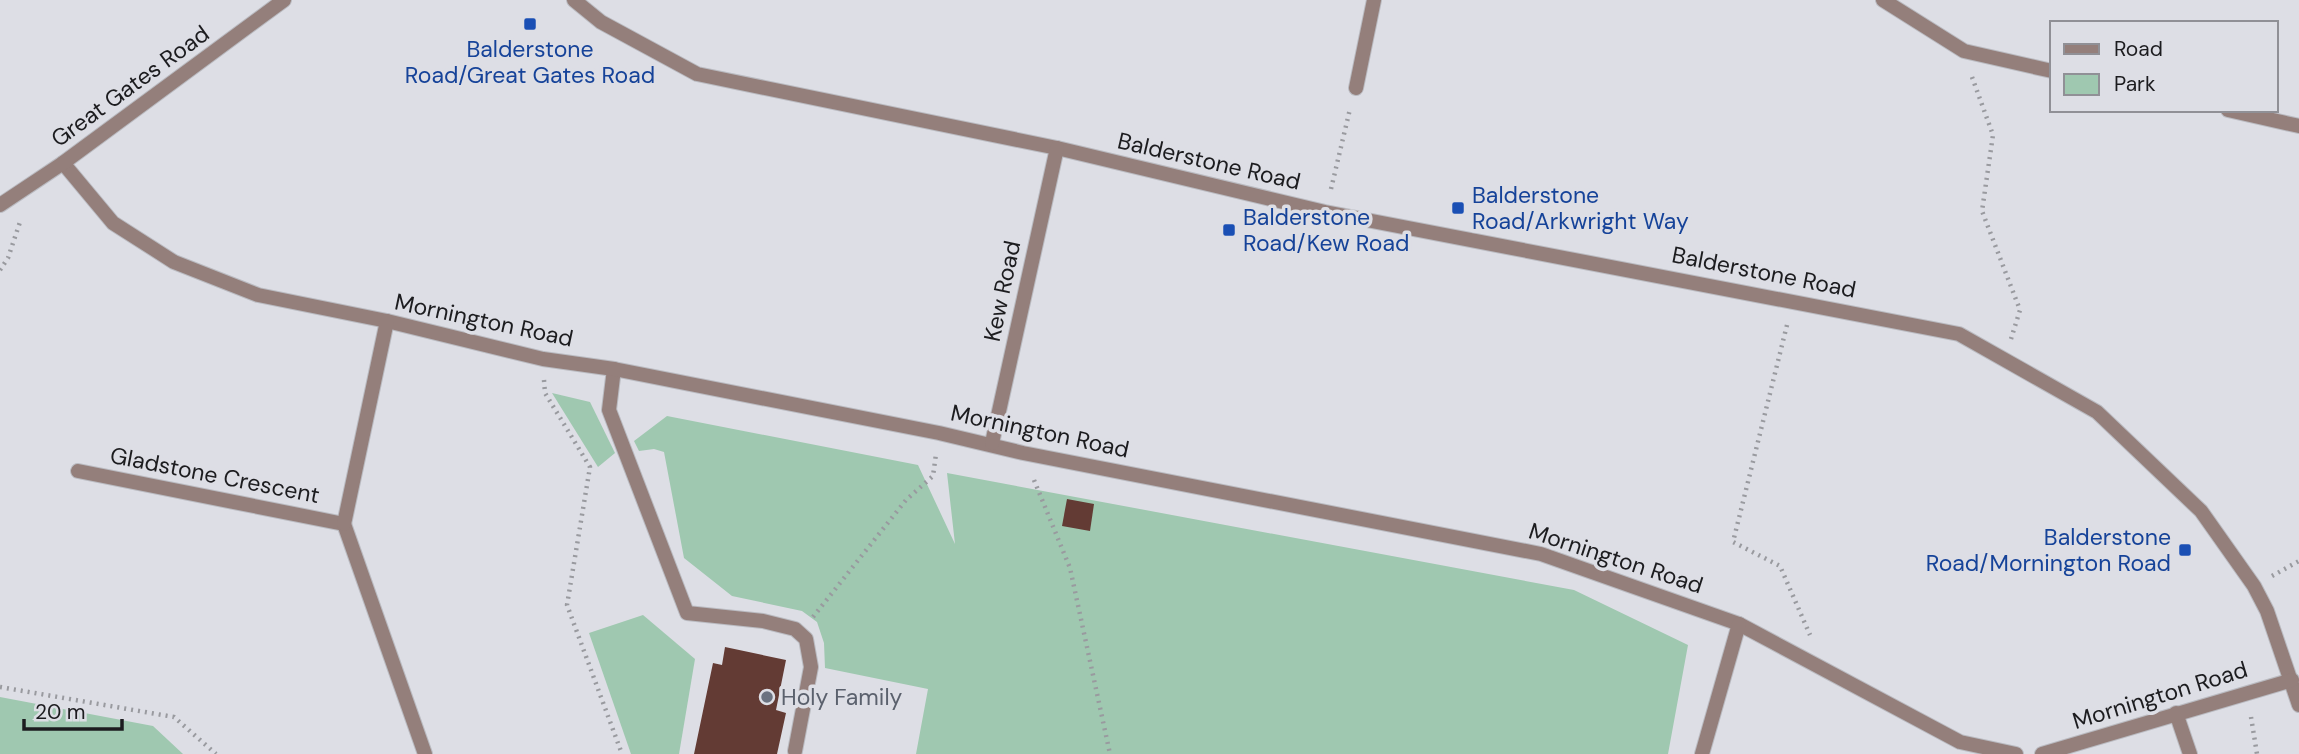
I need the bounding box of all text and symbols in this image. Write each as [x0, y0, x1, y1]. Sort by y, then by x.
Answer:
marker: Balderstone Road/Great Gates Road [522, 16, 538, 32]
street label: Great Gates Road [45, 18, 215, 154]
legend [2050, 21, 2278, 112]
place label: Balderstone Road/Great Gates Road [405, 34, 655, 90]
text: Road [2114, 35, 2163, 63]
text: Park [2114, 70, 2156, 98]
street label: Balderstone Road [1115, 125, 1303, 197]
place label: Balderstone Road/Arkwright Way [1472, 180, 1689, 236]
marker: Balderstone Road/Arkwright Way [1450, 200, 1466, 216]
place label: Balderstone Road/Kew Road [1243, 202, 1409, 258]
marker: Balderstone Road/Kew Road [1221, 222, 1237, 238]
street label: Kew Road [977, 238, 1027, 344]
street label: Balderstone Road [1669, 239, 1859, 305]
street label: Mornington Road [392, 286, 576, 354]
street label: Mornington Road [948, 397, 1132, 465]
street label: Gladstone Crescent [108, 440, 322, 510]
street label: Mornington Road [1525, 516, 1707, 600]
place label: Balderstone Road/Mornington Road [1926, 522, 2171, 578]
marker: Balderstone Road/Mornington Road [2177, 542, 2193, 558]
street label: Mornington Road [2069, 654, 2251, 736]
place label: Holy Family [781, 682, 903, 712]
scale bar [24, 688, 122, 732]
marker: Holy Family [759, 689, 775, 705]
text: 20 m [35, 698, 86, 726]

